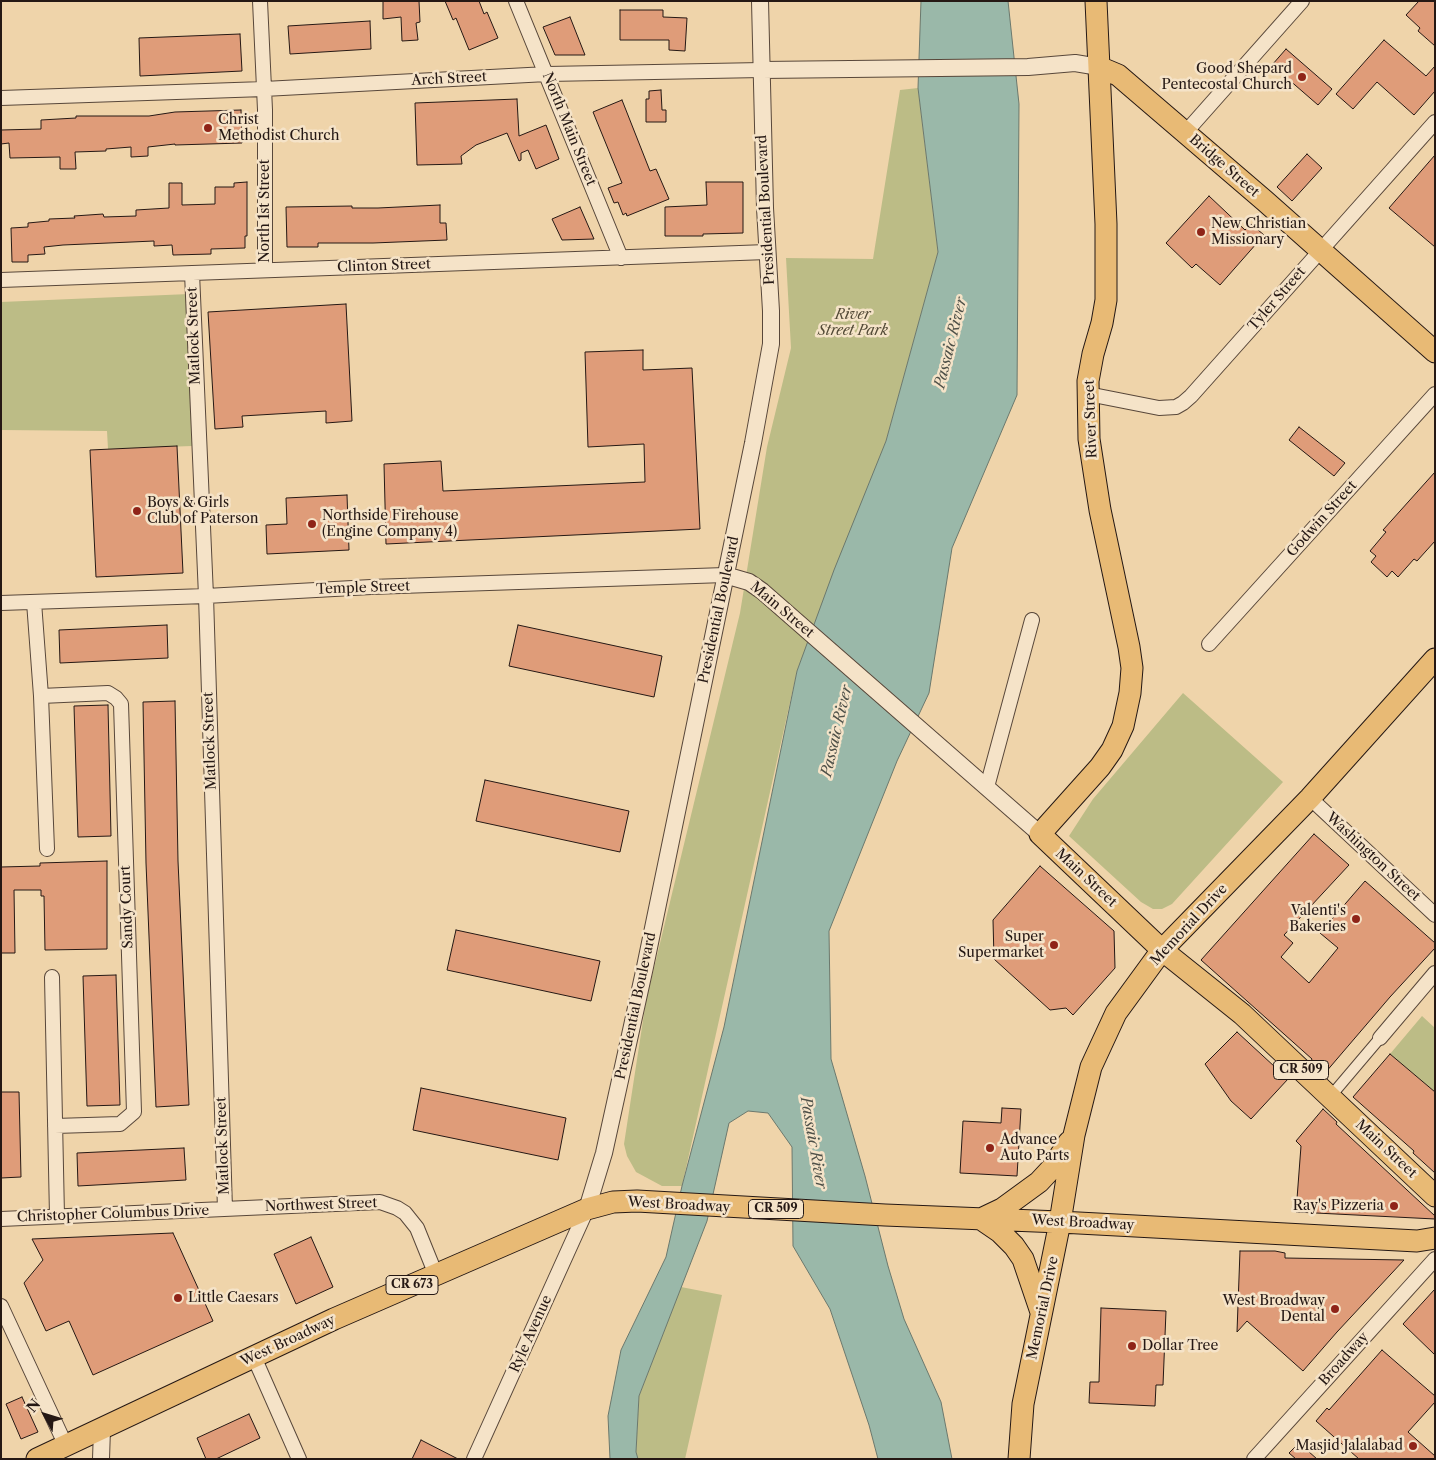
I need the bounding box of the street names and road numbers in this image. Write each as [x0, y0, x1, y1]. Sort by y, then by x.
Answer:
street label: Arch Street [411, 69, 487, 89]
street label: North Main Street [539, 70, 599, 188]
street label: Bridge Street [1186, 131, 1262, 201]
street label: Presidential Boulevard [754, 135, 778, 285]
street label: North 1st Street [257, 159, 273, 263]
street label: Clinton Street [337, 256, 431, 276]
street label: Tyler Street [1245, 264, 1309, 334]
street label: Matlock Street [184, 287, 204, 385]
street label: River Street [1081, 379, 1101, 459]
street label: Godwin Street [1284, 478, 1360, 560]
street label: Presidential Boulevard [695, 535, 743, 685]
street label: Temple Street [316, 578, 410, 598]
street label: Main Street [747, 579, 817, 641]
street label: Matlock Street [200, 692, 220, 790]
street label: Washington Street [1322, 809, 1424, 905]
street label: Main Street [1052, 845, 1120, 911]
street label: Sandy Court [117, 865, 137, 949]
street label: Memorial Drive [1147, 881, 1231, 969]
street label: Presidential Boulevard [612, 931, 660, 1081]
road number: CR 509 [1274, 1060, 1328, 1080]
street label: Matlock Street [213, 1097, 233, 1195]
street label: Main Street [1352, 1116, 1420, 1182]
street label: West Broadway [627, 1194, 731, 1216]
street label: Northwest Street [265, 1195, 377, 1215]
road number: CR 509 [748, 1200, 804, 1218]
street label: Christopher Columbus Drive [16, 1202, 210, 1226]
street label: West Broadway [1031, 1212, 1135, 1234]
street label: Memorial Drive [1024, 1255, 1062, 1361]
road number: CR 673 [386, 1276, 438, 1294]
street label: Ryle Avenue [506, 1293, 556, 1375]
street label: West Broadway [238, 1312, 338, 1370]
street label: Broadway [1316, 1329, 1372, 1389]

